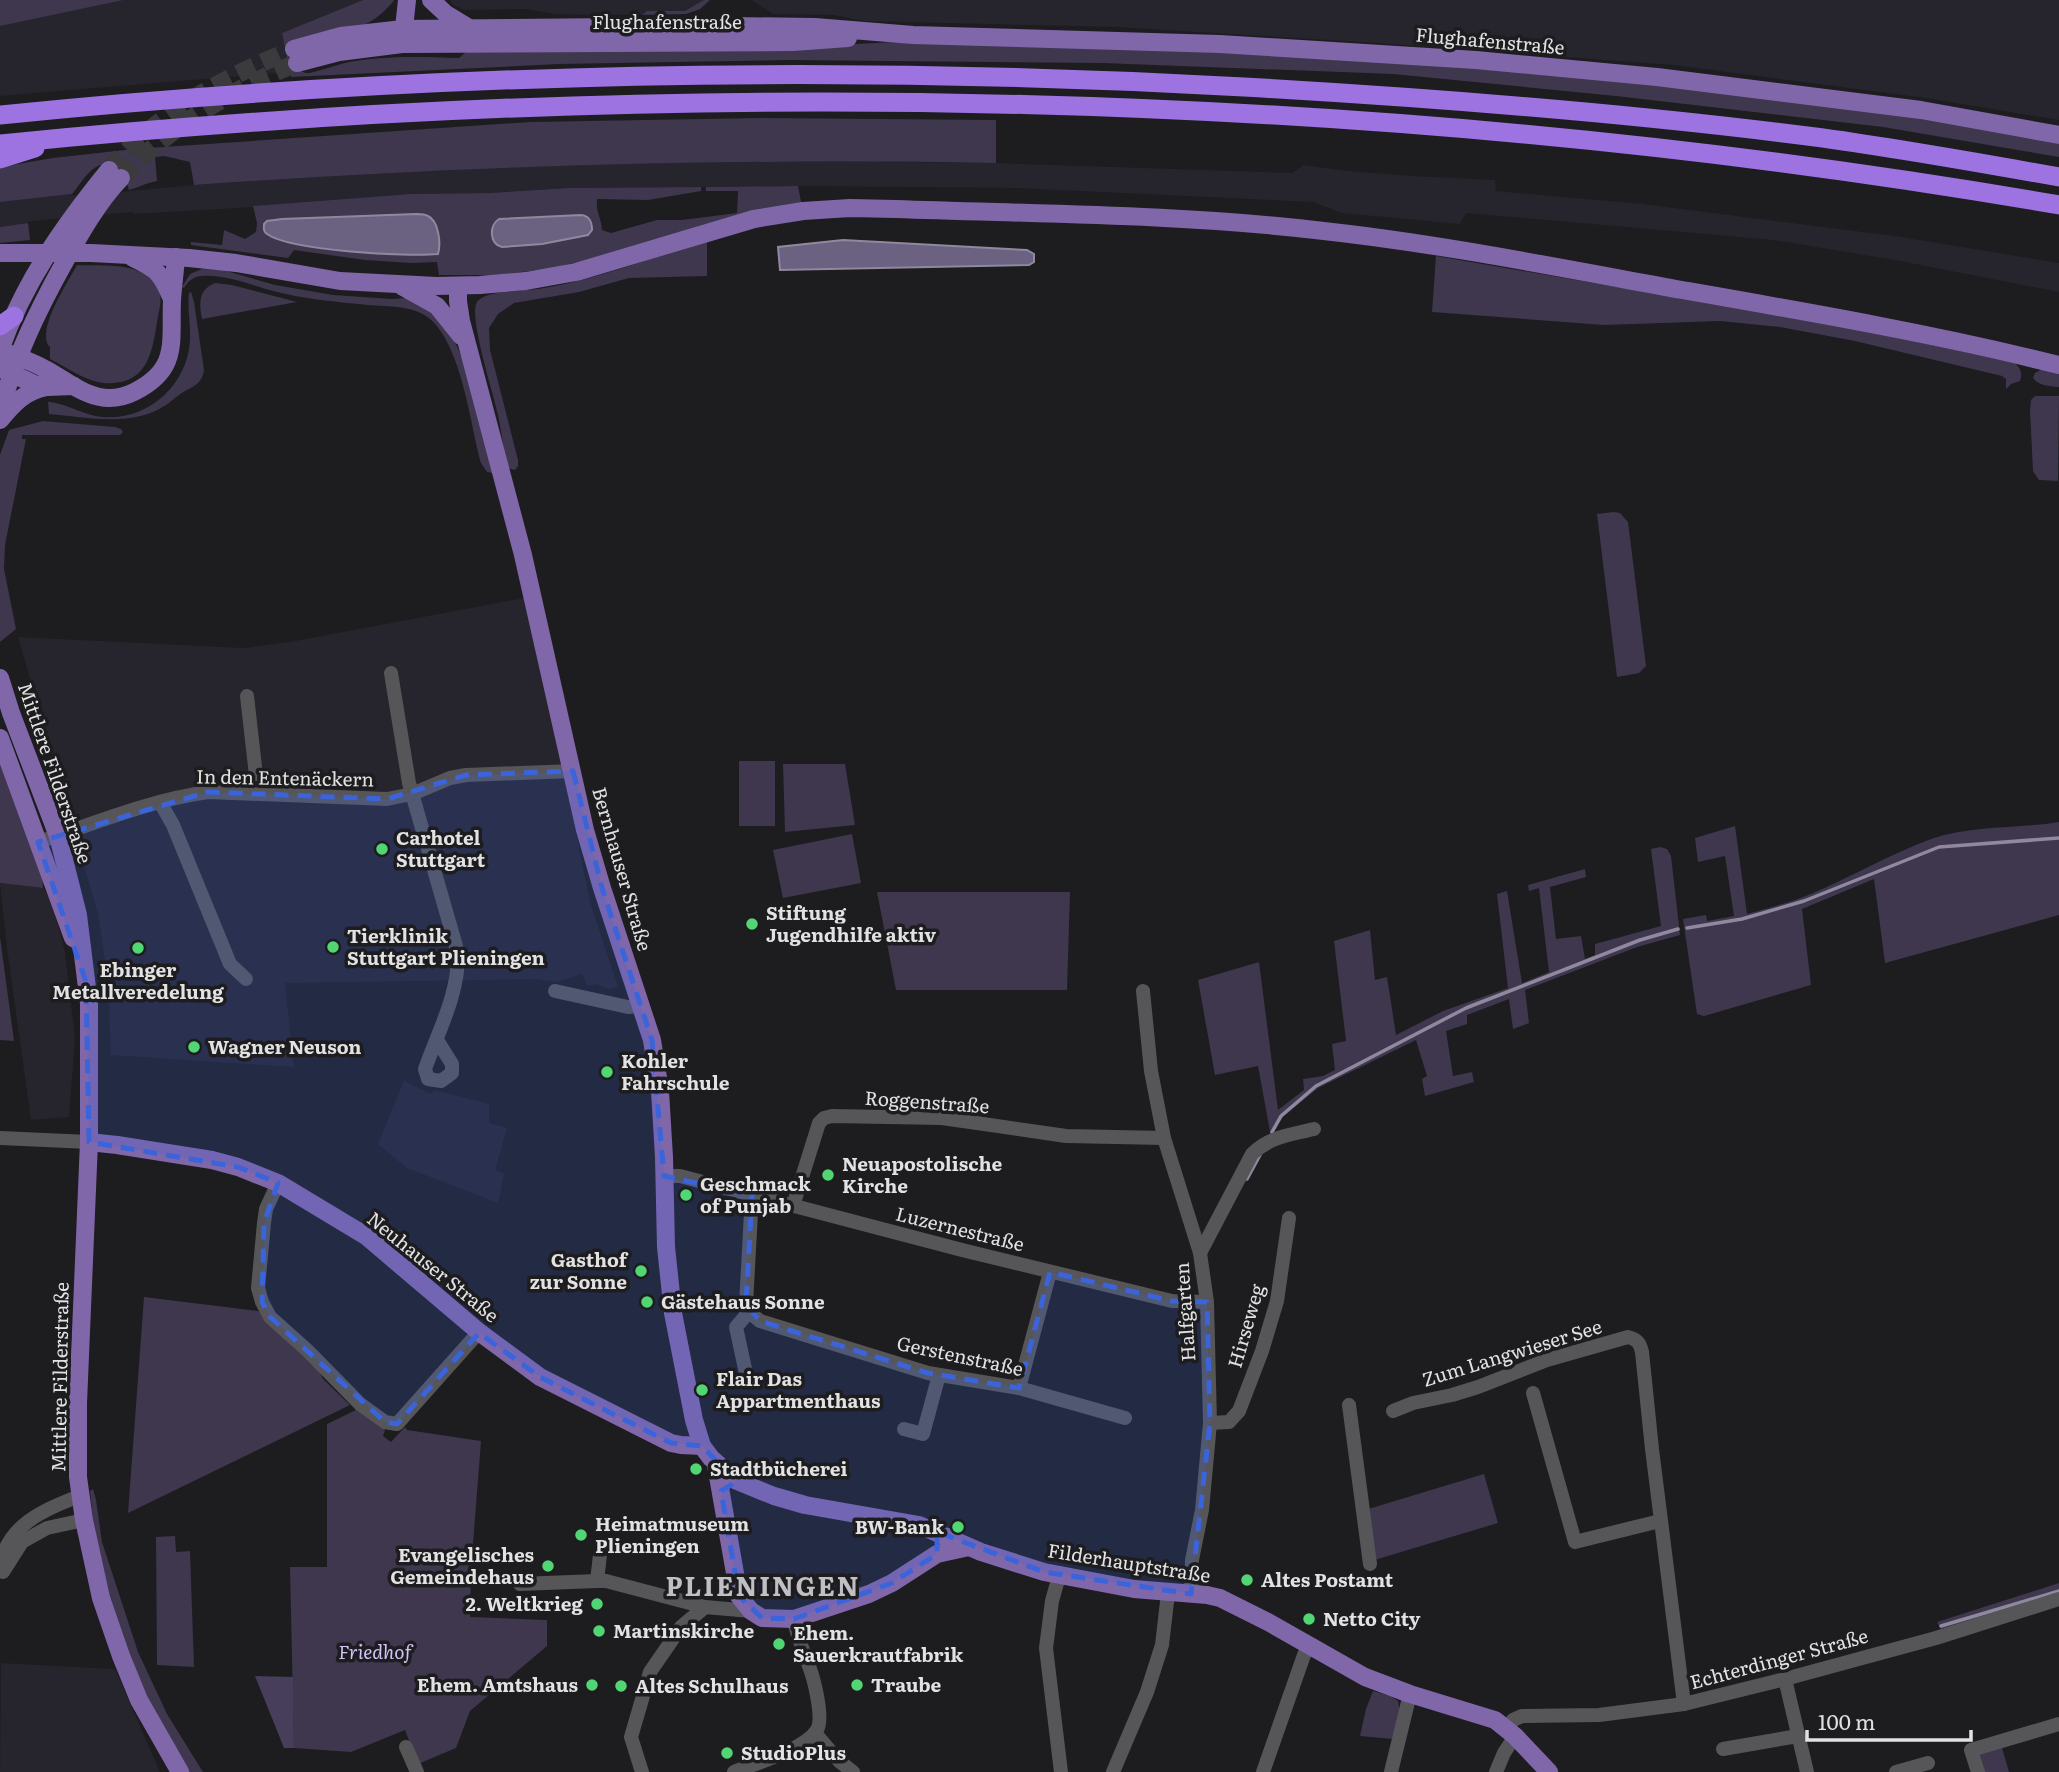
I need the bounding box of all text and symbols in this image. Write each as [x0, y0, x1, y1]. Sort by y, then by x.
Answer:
street label: Flughafenstraße [592, 7, 742, 35]
street label: Flughafenstraße [1414, 20, 1566, 60]
street label: Mittlere Filderstraße [12, 678, 100, 867]
street label: In den Entenäckern [196, 761, 374, 793]
street label: Bernhauser Straße [586, 783, 660, 954]
place label: Carhotel Stuttgart [396, 823, 486, 873]
marker: Carhotel Stuttgart [374, 841, 390, 857]
place label: Stiftung Jugendhilfe aktiv [766, 898, 936, 948]
marker: Stiftung Jugendhilfe aktiv [744, 916, 760, 932]
place label: Tierklinik Stuttgart Plieningen [347, 921, 545, 971]
marker: Tierklinik Stuttgart Plieningen [325, 939, 341, 955]
marker: Ebinger Metallveredelung [130, 940, 146, 956]
place label: Ebinger Metallveredelung [52, 955, 224, 1005]
place label: Wagner Neuson [208, 1032, 362, 1060]
marker: Wagner Neuson [186, 1039, 202, 1055]
place label: Kohler Fahrschule [621, 1046, 730, 1096]
marker: Kohler Fahrschule [599, 1064, 615, 1080]
street label: Roggenstraße [864, 1083, 990, 1119]
place label: Neuapostolische Kirche [842, 1149, 1002, 1199]
marker: Neuapostolische Kirche [820, 1167, 836, 1183]
place label: Geschmack of Punjab [700, 1169, 811, 1219]
marker: Geschmack of Punjab [678, 1187, 694, 1203]
street label: Luzernestraße [893, 1199, 1027, 1258]
street label: Neuhauser Straße [362, 1204, 506, 1328]
place label: Gasthof zur Sonne [530, 1245, 629, 1295]
street label: Halfgarten [1167, 1262, 1201, 1363]
marker: Gasthof zur Sonne [633, 1263, 649, 1279]
street label: Hirseweg [1220, 1280, 1270, 1371]
street label: Mittlere Filderstraße [43, 1282, 75, 1472]
place label: Gästehaus Sonne [661, 1287, 825, 1315]
marker: Gästehaus Sonne [639, 1294, 655, 1310]
street label: Zum Langwieser See [1419, 1311, 1605, 1393]
street label: Gerstenstraße [894, 1328, 1026, 1382]
place label: Flair Das Appartmenthaus [716, 1364, 881, 1414]
marker: Flair Das Appartmenthaus [694, 1382, 710, 1398]
place label: Stadtbücherei [710, 1454, 848, 1482]
marker: Stadtbücherei [688, 1461, 704, 1477]
place label: Heimatmuseum Plieningen [595, 1509, 749, 1559]
place label: BW-Bank [855, 1512, 944, 1540]
marker: BW-Bank [950, 1519, 966, 1535]
marker: Heimatmuseum Plieningen [573, 1527, 589, 1543]
street label: Filderhauptstraße [1046, 1535, 1213, 1589]
place label: Evangelisches Gemeindehaus [390, 1540, 534, 1590]
marker: Evangelisches Gemeindehaus [540, 1558, 556, 1574]
district label: PLIENINGEN [665, 1565, 861, 1604]
place label: Altes Postamt [1261, 1565, 1394, 1593]
marker: Altes Postamt [1239, 1572, 1255, 1588]
place label: 2. Weltkrieg [466, 1589, 584, 1617]
marker: 2. Weltkrieg [589, 1596, 605, 1612]
place label: Netto City [1323, 1604, 1421, 1632]
marker: Netto City [1301, 1611, 1317, 1627]
place label: Martinskirche [613, 1616, 755, 1644]
place label: Ehem. Sauerkrautfabrik [793, 1618, 964, 1668]
street label: Echterdinger Straße [1687, 1621, 1871, 1695]
marker: Martinskirche [591, 1623, 607, 1639]
marker: Ehem. Sauerkrautfabrik [771, 1636, 787, 1652]
park label: Friedhof [338, 1637, 414, 1665]
place label: Ehem. Amtshaus [417, 1670, 578, 1698]
place label: Traube [871, 1670, 942, 1698]
place label: Altes Schulhaus [635, 1671, 788, 1699]
marker: Ehem. Amtshaus [584, 1677, 600, 1693]
marker: Traube [849, 1677, 865, 1693]
marker: Altes Schulhaus [613, 1678, 629, 1694]
scale bar [1807, 1698, 1972, 1742]
text: 100 m [1818, 1705, 1875, 1736]
place label: StudioPlus [741, 1738, 846, 1766]
marker: StudioPlus [719, 1745, 735, 1761]

